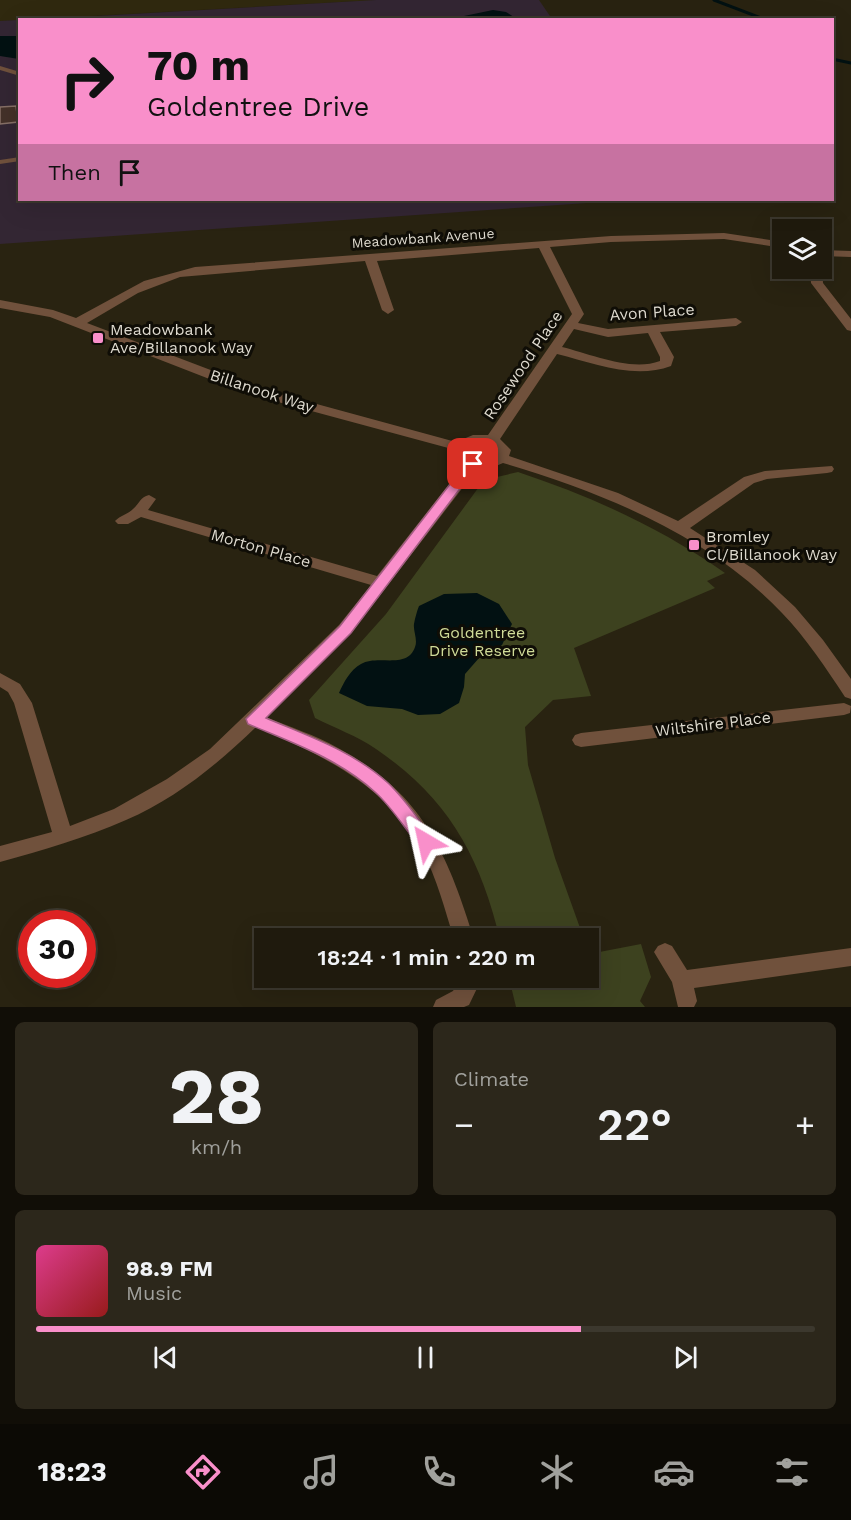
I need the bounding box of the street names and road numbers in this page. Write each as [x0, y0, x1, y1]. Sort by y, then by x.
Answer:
street label: Meadowbank Avenue [351, 225, 495, 251]
street label: Avon Place [609, 300, 695, 324]
street label: Rosewood Place [480, 307, 566, 423]
street label: Billanook Way [208, 365, 317, 417]
street label: Morton Place [209, 525, 313, 571]
street label: Wiltshire Place [654, 707, 772, 741]

